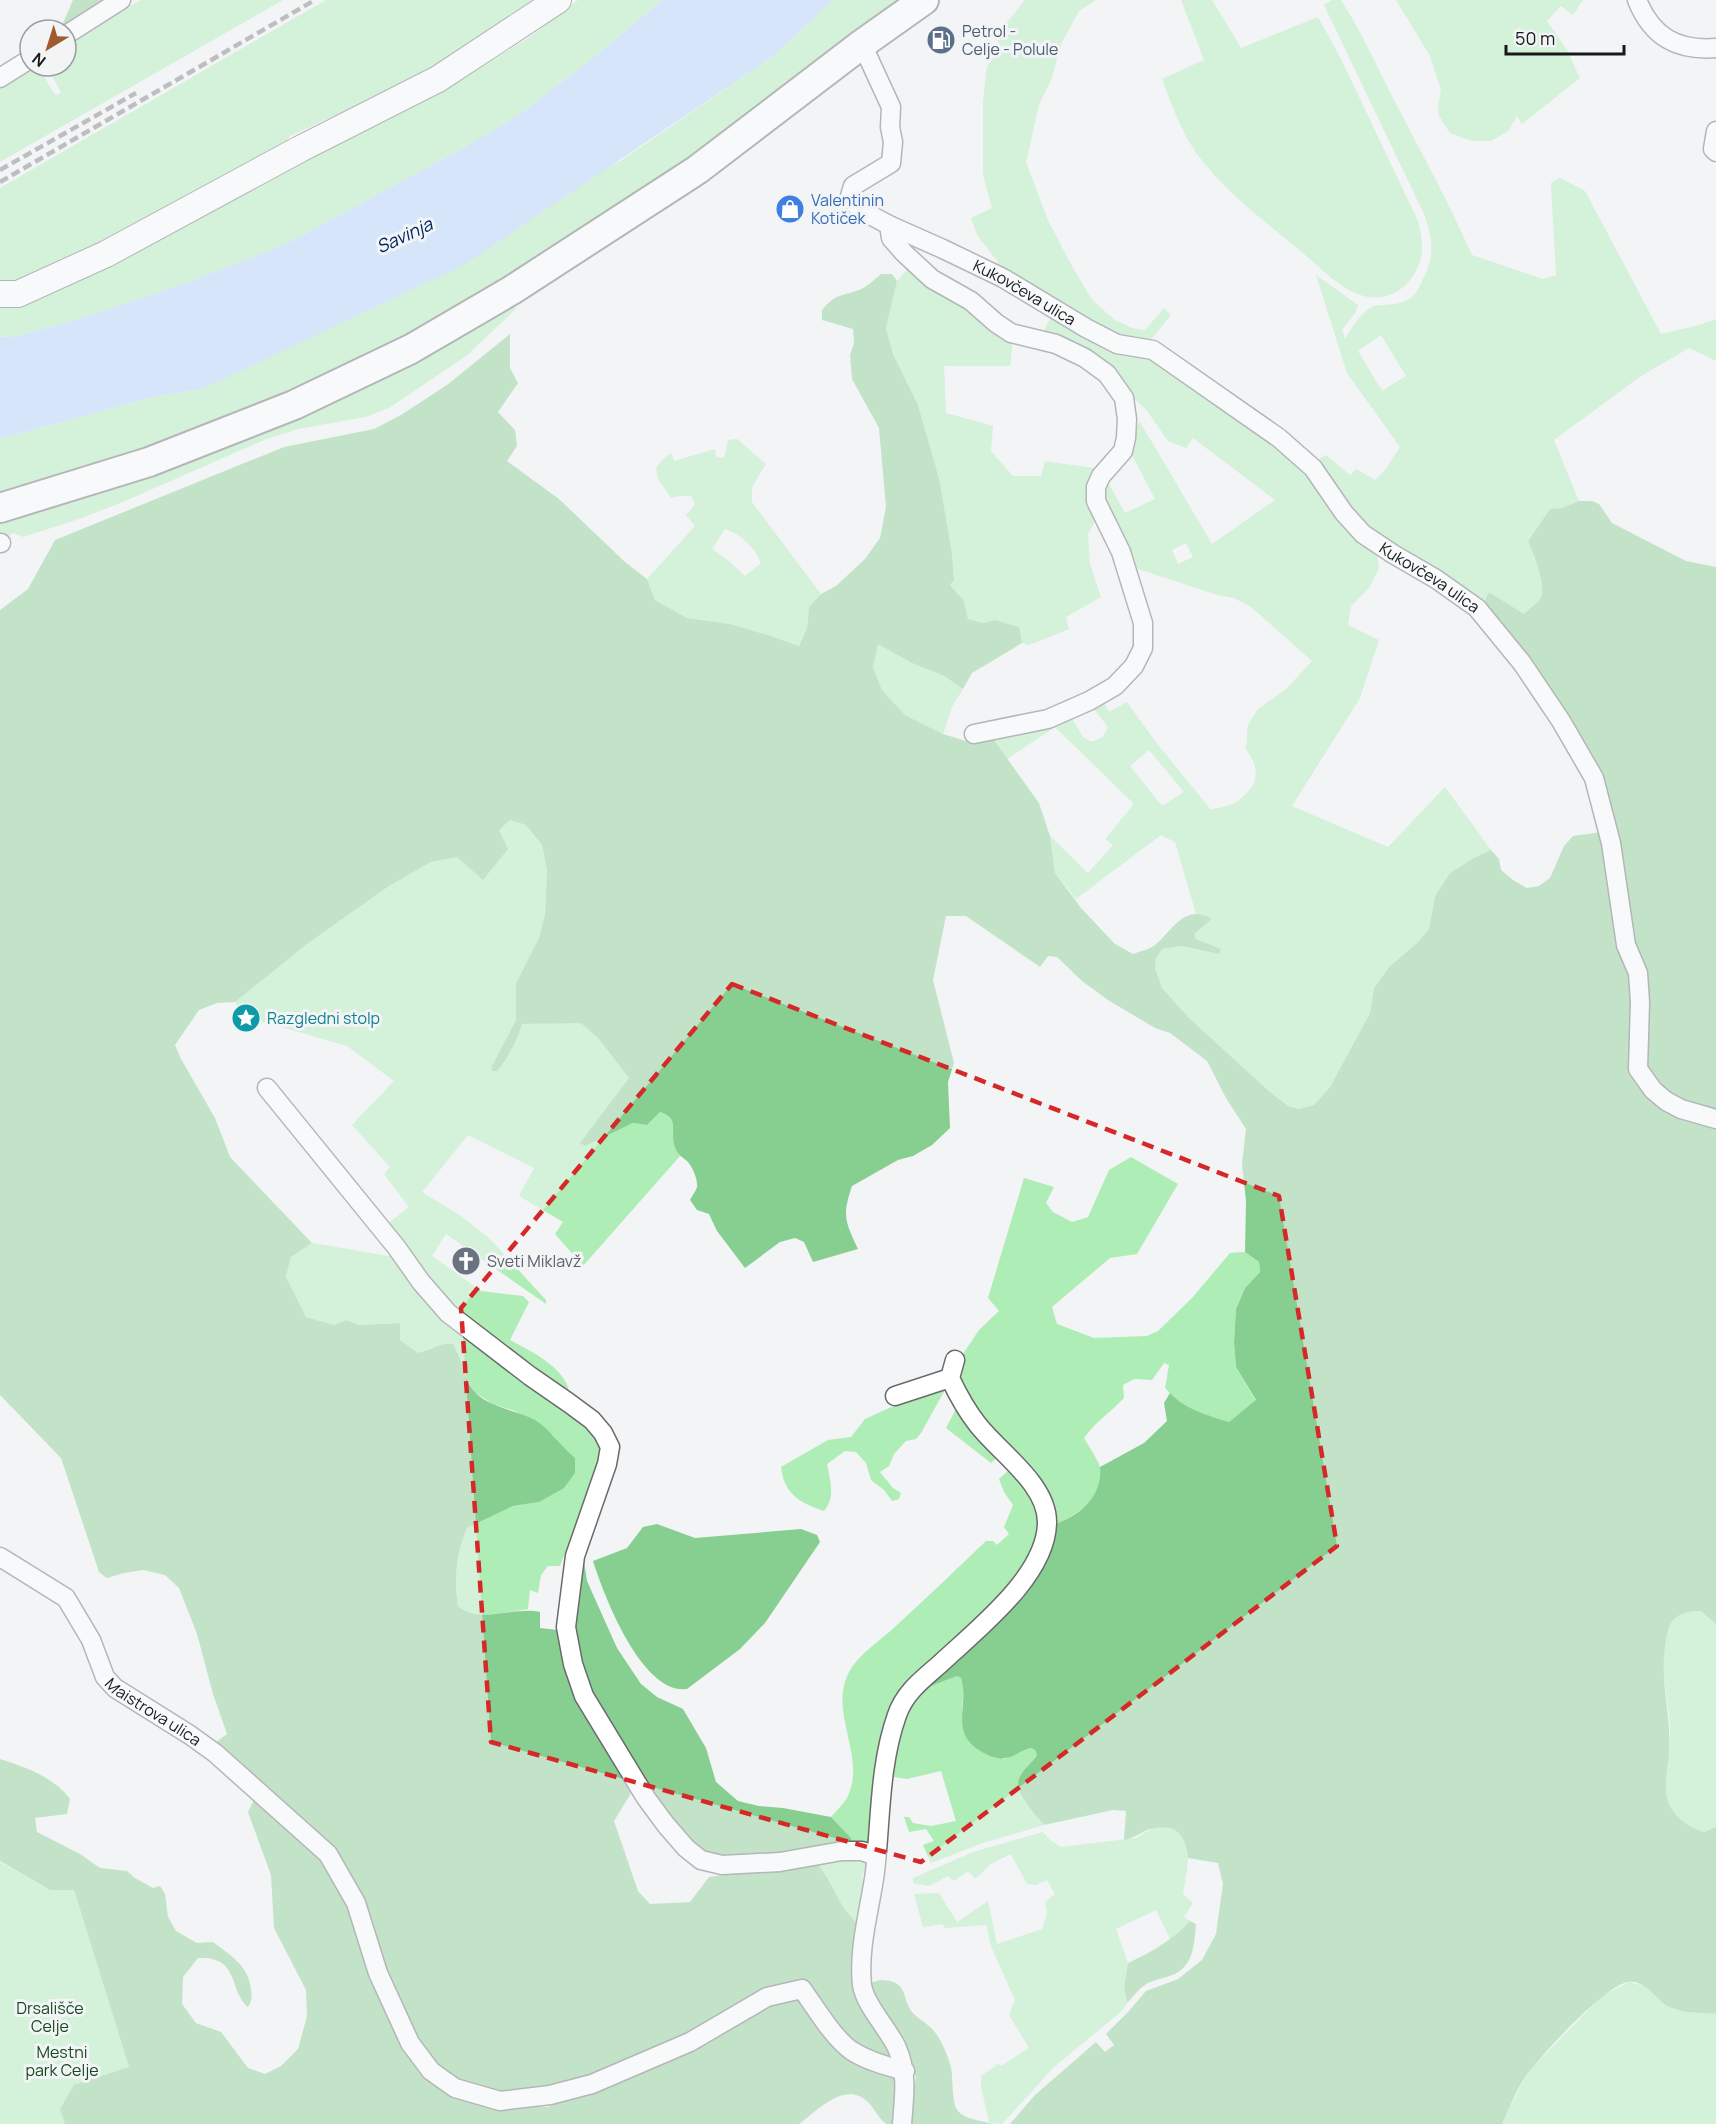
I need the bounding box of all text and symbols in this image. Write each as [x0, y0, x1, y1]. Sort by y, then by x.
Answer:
north arrow [18, 18, 78, 78]
scale bar [1506, 18, 1624, 56]
place label: Petrol - Celje - Polule [962, 20, 1058, 60]
fuel station icon: Petrol - Celje - Polule [925, 24, 957, 56]
text: 50 m [1515, 26, 1555, 50]
text: N [27, 48, 50, 72]
place label: Valentinin Kotiček [811, 189, 884, 229]
shop icon: Valentinin Kotiček [774, 193, 806, 225]
water label: Savinja [372, 211, 437, 258]
street label: Kukovčeva ulica [970, 254, 1080, 331]
street label: Kukovčeva ulica [1375, 537, 1484, 618]
place icon: Razgledni stolp [230, 1002, 262, 1034]
place label: Razgledni stolp [267, 1007, 380, 1029]
church icon: Sveti Miklavž [450, 1245, 482, 1277]
place label: Sveti Miklavž [487, 1250, 581, 1272]
street label: Maistrova ulica [100, 1673, 206, 1751]
park label: Drsališče Celje [16, 1997, 84, 2037]
park label: Mestni park Celje [25, 2041, 99, 2081]

